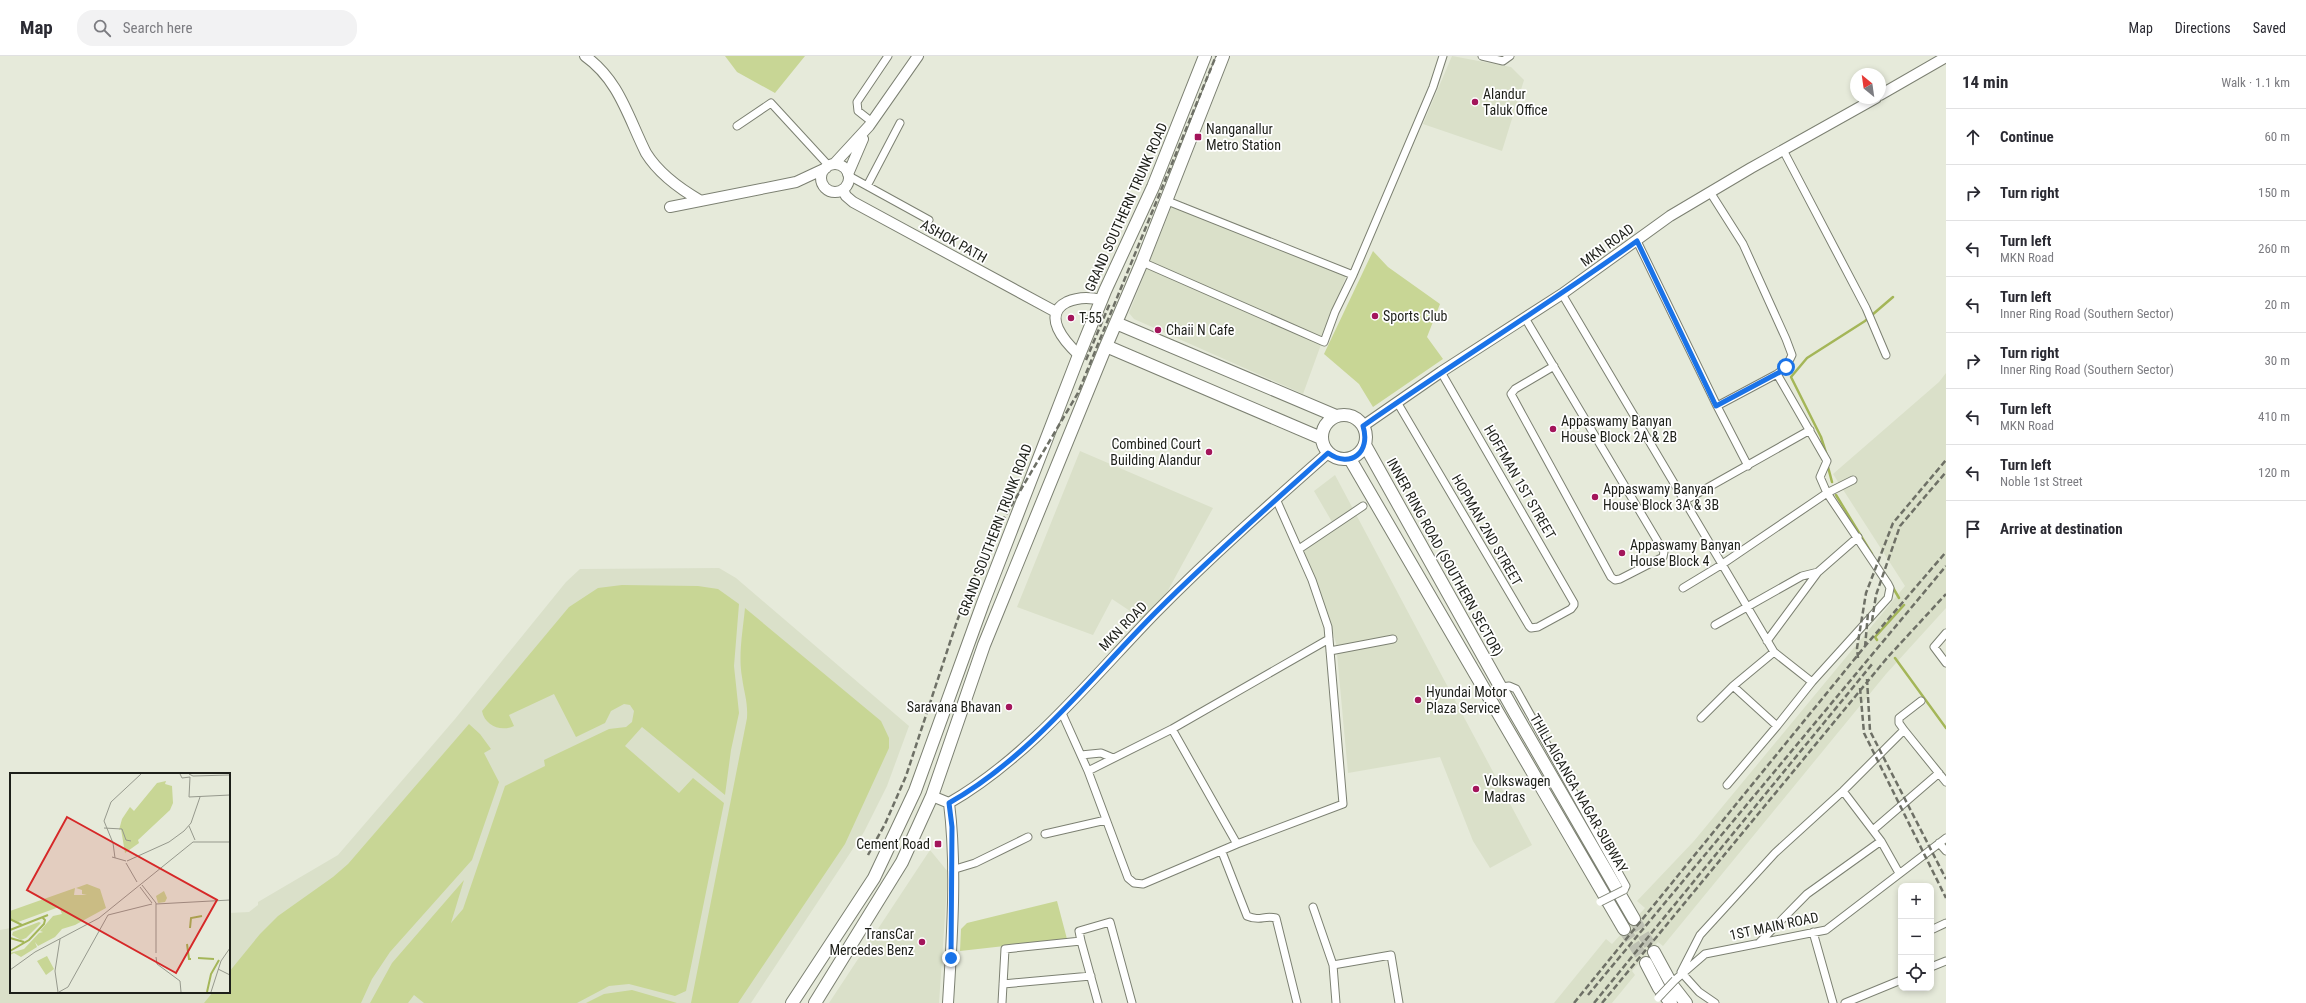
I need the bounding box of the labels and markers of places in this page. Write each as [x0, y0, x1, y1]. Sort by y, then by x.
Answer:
place label: Alandur Taluk Office [1483, 86, 1548, 118]
marker: Alandur Taluk Office [1470, 97, 1480, 107]
place label: Nanganallur Metro Station [1206, 121, 1281, 153]
marker: Nanganallur Metro Station [1193, 132, 1203, 142]
place label: Sports Club [1383, 308, 1447, 324]
place label: T-55 [1079, 310, 1102, 326]
marker: Sports Club [1370, 311, 1380, 321]
marker: T-55 [1066, 313, 1076, 323]
place label: Chaii N Cafe [1166, 322, 1235, 338]
marker: Chaii N Cafe [1153, 325, 1163, 335]
place label: Appaswamy Banyan House Block 2A & 2B [1561, 413, 1677, 445]
marker: Appaswamy Banyan House Block 2A & 2B [1548, 424, 1558, 434]
place label: Combined Court Building Alandur [1110, 436, 1201, 468]
marker: Combined Court Building Alandur [1204, 447, 1214, 457]
place label: Appaswamy Banyan House Block 3A & 3B [1603, 481, 1719, 513]
marker: Appaswamy Banyan House Block 3A & 3B [1590, 492, 1600, 502]
place label: Appaswamy Banyan House Block 4 [1630, 537, 1741, 569]
marker: Appaswamy Banyan House Block 4 [1617, 548, 1627, 558]
place label: Hyundai Motor Plaza Service [1426, 684, 1507, 716]
marker: Hyundai Motor Plaza Service [1413, 695, 1423, 705]
place label: Saravana Bhavan [907, 699, 1001, 715]
marker: Saravana Bhavan [1004, 702, 1014, 712]
place label: Volkswagen Madras [1484, 773, 1551, 805]
marker: Volkswagen Madras [1471, 784, 1481, 794]
place label: Cement Road [856, 836, 930, 852]
marker: Cement Road [933, 839, 943, 849]
place label: TransCar Mercedes Benz [829, 926, 914, 958]
marker: TransCar Mercedes Benz [917, 937, 927, 947]

